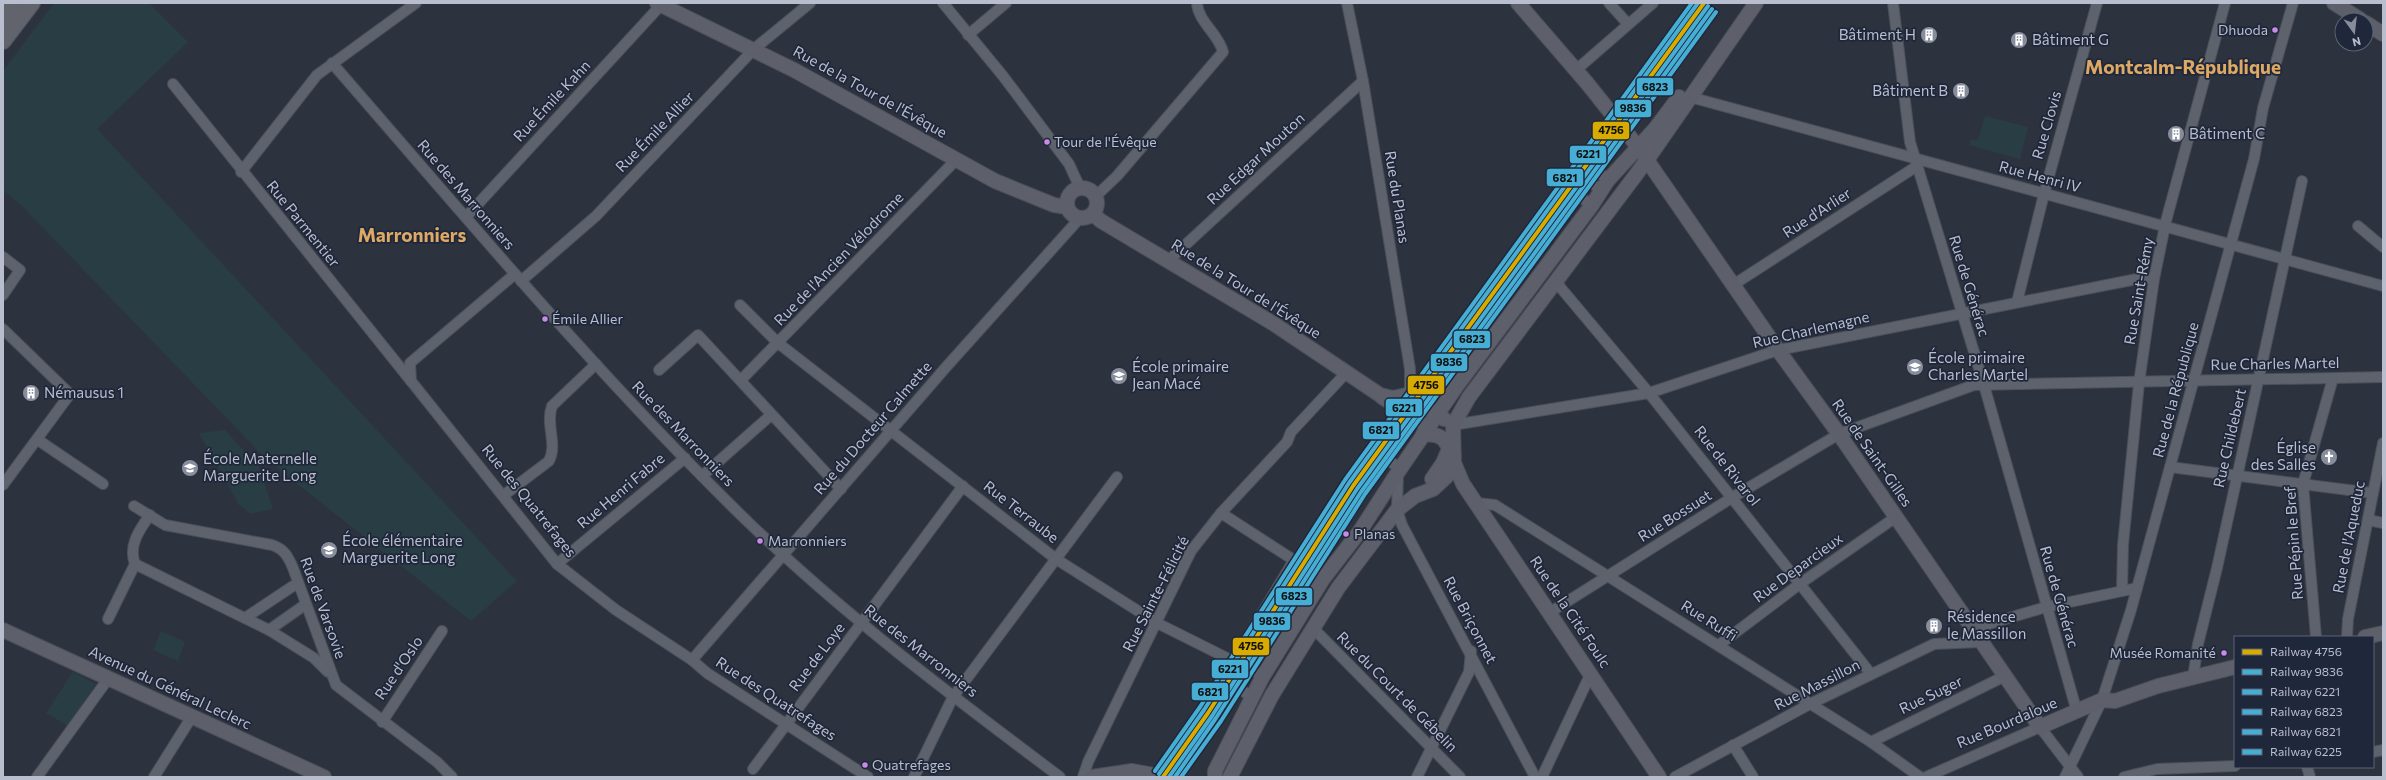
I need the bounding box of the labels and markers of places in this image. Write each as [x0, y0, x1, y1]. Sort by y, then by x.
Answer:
place label: Dhuoda [2218, 21, 2268, 38]
place label: Bâtiment H [1839, 25, 1916, 43]
building icon: Bâtiment H [1919, 25, 1939, 45]
marker: Dhuoda [2270, 25, 2280, 35]
building icon: Bâtiment G [2009, 30, 2029, 50]
place label: Bâtiment G [2032, 30, 2109, 48]
place label: Bâtiment B [1872, 81, 1948, 99]
building icon: Bâtiment B [1951, 81, 1971, 101]
building icon: Bâtiment C [2166, 124, 2186, 144]
place label: Bâtiment C [2189, 124, 2265, 142]
place label: Tour de l'Évêque [1054, 133, 1157, 150]
marker: Tour de l'Évêque [1042, 137, 1052, 147]
place label: Émile Allier [552, 310, 623, 327]
marker: Émile Allier [540, 314, 550, 324]
place label: École primaire Charles Martel [1928, 347, 2028, 383]
place label: École primaire Jean Macé [1132, 356, 1229, 392]
school or university icon: École primaire Charles Martel [1905, 357, 1925, 377]
school or university icon: École primaire Jean Macé [1109, 366, 1129, 386]
building icon: Némausus 1 [21, 383, 41, 403]
place label: Némausus 1 [44, 383, 124, 401]
place label: Église des Salles [2251, 437, 2316, 473]
church icon: Église des Salles [2319, 447, 2339, 467]
place label: École Maternelle Marguerite Long [203, 448, 317, 484]
school or university icon: École Maternelle Marguerite Long [180, 458, 200, 478]
place label: Planas [1354, 525, 1395, 542]
marker: Planas [1341, 529, 1351, 539]
place label: École élémentaire Marguerite Long [342, 530, 463, 566]
place label: Marronniers [768, 532, 847, 549]
marker: Marronniers [755, 536, 765, 546]
school or university icon: École élémentaire Marguerite Long [319, 540, 339, 560]
place label: Résidence le Massillon [1947, 607, 2026, 642]
building icon: Résidence le Massillon [1924, 616, 1944, 636]
place label: Musée Romanité [2110, 644, 2216, 661]
marker: Musée Romanité [2219, 648, 2229, 658]
place label: Quatrefages [872, 756, 951, 773]
marker: Quatrefages [860, 760, 870, 770]

